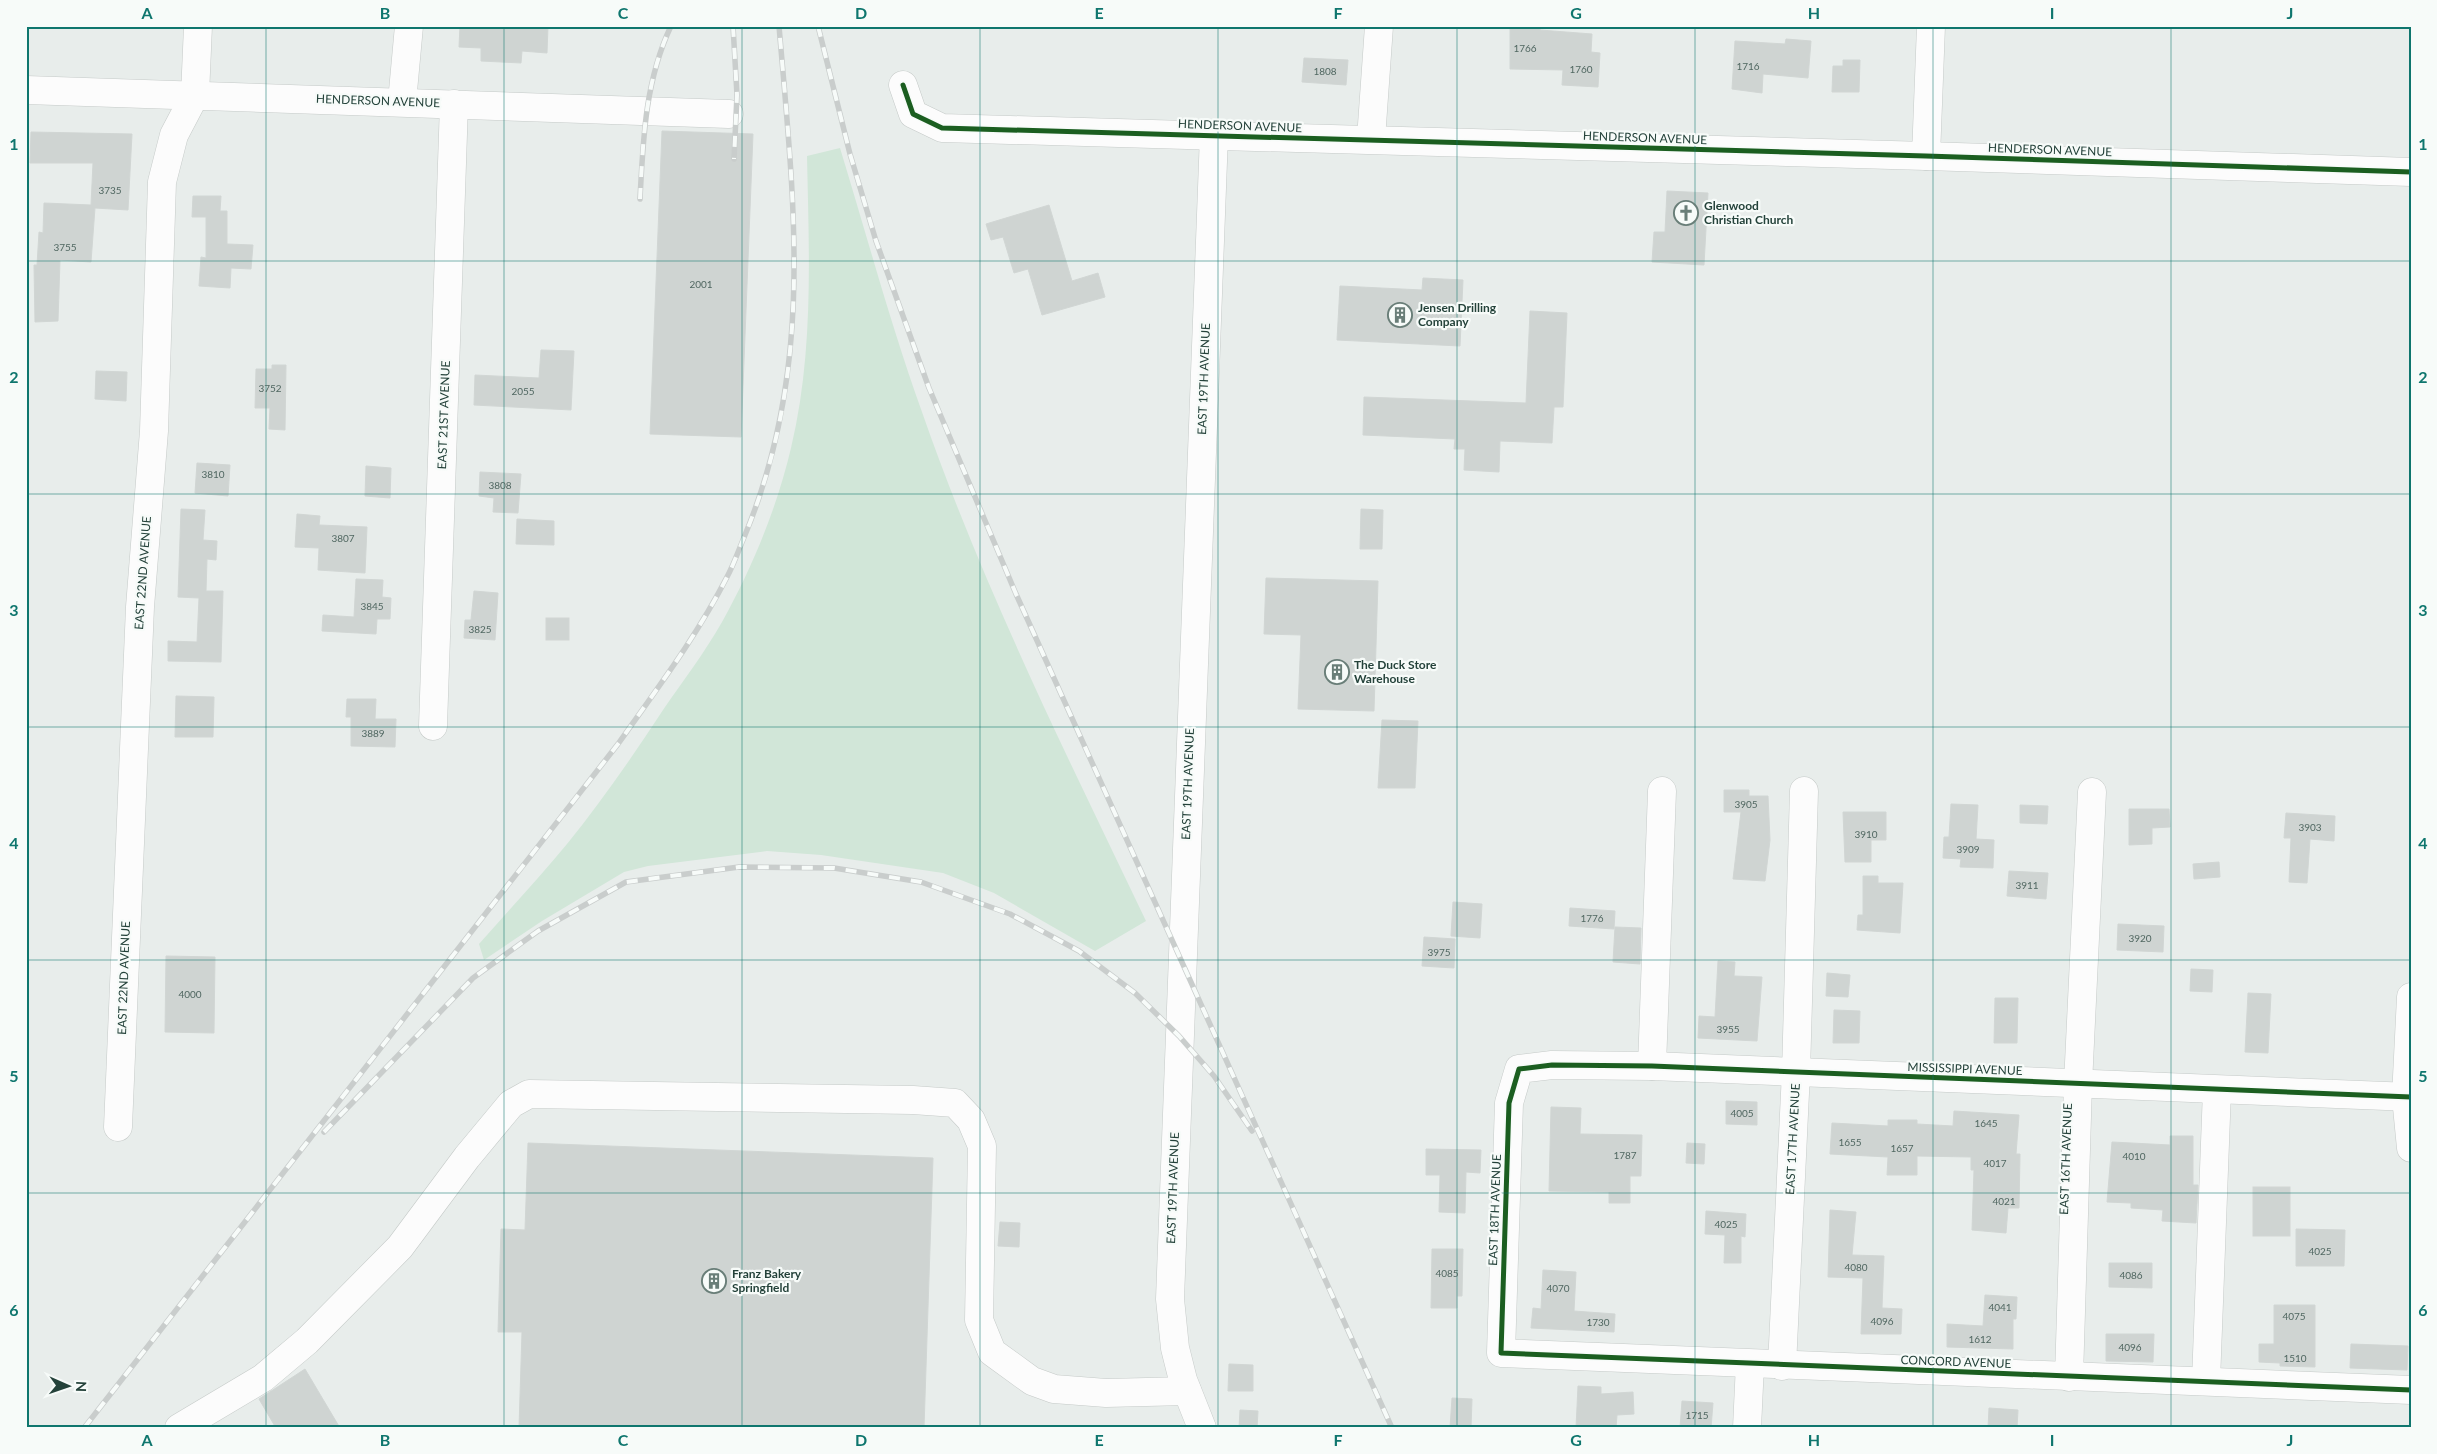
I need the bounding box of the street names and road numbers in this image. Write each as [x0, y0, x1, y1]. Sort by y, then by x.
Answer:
street label: HENDERSON AVENUE [316, 91, 440, 110]
street label: HENDERSON AVENUE [1178, 116, 1302, 135]
street label: HENDERSON AVENUE [1583, 128, 1707, 147]
street label: HENDERSON AVENUE [1988, 140, 2112, 159]
street label: EAST 19TH AVENUE [1194, 323, 1213, 435]
street label: EAST 21ST AVENUE [434, 360, 453, 470]
street label: EAST 22ND AVENUE [131, 516, 154, 630]
street label: EAST 19TH AVENUE [1178, 728, 1197, 840]
street label: EAST 22ND AVENUE [114, 921, 133, 1035]
street label: MISSISSIPPI AVENUE [1907, 1059, 2023, 1078]
street label: EAST 17TH AVENUE [1782, 1083, 1803, 1195]
street label: EAST 16TH AVENUE [2056, 1103, 2075, 1215]
street label: EAST 19TH AVENUE [1163, 1132, 1182, 1244]
street label: EAST 18TH AVENUE [1485, 1154, 1504, 1266]
street label: CONCORD AVENUE [1900, 1352, 2012, 1371]

